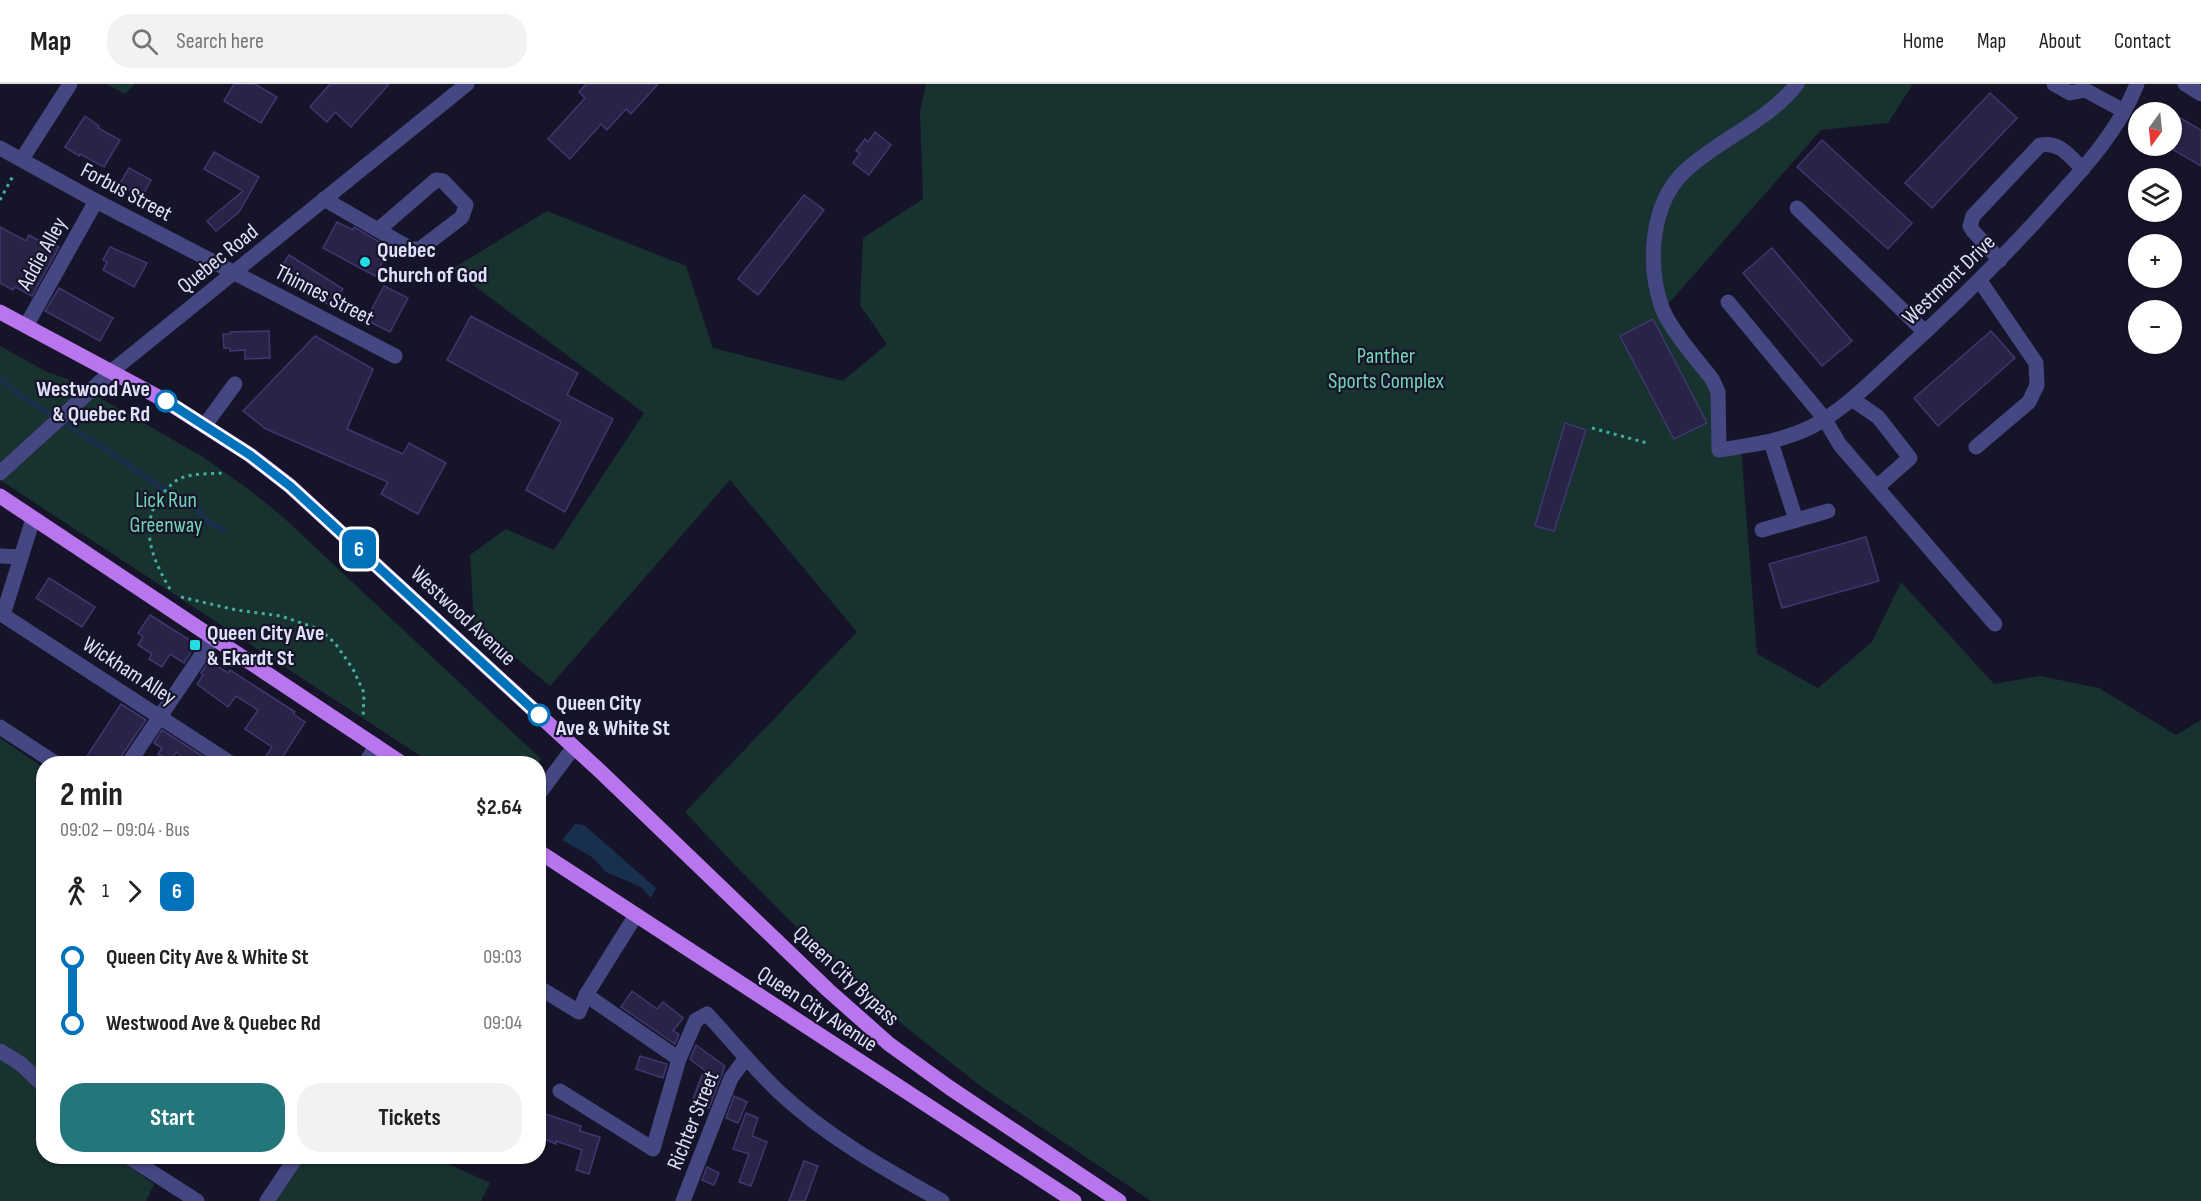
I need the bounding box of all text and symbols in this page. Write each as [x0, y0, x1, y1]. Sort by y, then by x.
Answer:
search box [107, 14, 527, 68]
text: Map [30, 25, 71, 58]
icon: search [128, 25, 161, 58]
text: Search here [176, 28, 264, 55]
text: Home [1903, 29, 1944, 54]
text: Map [1977, 29, 2006, 54]
text: About [2039, 29, 2081, 54]
text: Contact [2114, 29, 2171, 54]
north arrow [2128, 102, 2182, 156]
map controls [2128, 102, 2182, 354]
street label: Forbus Street [76, 157, 177, 228]
button: layers [2128, 168, 2182, 222]
street label: Addie Alley [11, 212, 74, 296]
street label: Quebec Road [172, 219, 264, 300]
street label: Westmont Drive [1897, 229, 2001, 331]
button: + [2128, 234, 2182, 288]
place label: Quebec Church of God [377, 237, 487, 289]
marker: Quebec Church of God [358, 255, 372, 269]
street label: Thinnes Street [270, 259, 379, 332]
button: − [2128, 300, 2182, 354]
park label: Panther Sports Complex [1328, 343, 1445, 395]
place label: Westwood Ave & Quebec Rd [36, 376, 150, 428]
marker: Westwood Ave & Quebec Rd [155, 390, 177, 412]
park label: Lick Run Greenway [130, 487, 203, 539]
line badge: 6 [340, 530, 379, 568]
text: 6 [354, 537, 364, 562]
street label: Westwood Avenue [405, 560, 521, 672]
place label: Queen City Ave & Ekardt St [207, 620, 324, 672]
street label: Wickham Alley [77, 631, 181, 712]
marker: Queen City Ave & Ekardt St [188, 638, 202, 652]
place label: Queen City Ave & White St [555, 690, 670, 742]
marker: Queen City Ave & White St [528, 704, 550, 726]
text: 2 min [60, 775, 123, 815]
text: $2.64 [476, 794, 522, 821]
text: 09:02 – 09:04 · Bus [60, 818, 190, 842]
icon: walk [60, 875, 93, 908]
icon: forward [118, 875, 151, 908]
text: 1 [102, 879, 109, 903]
text: 6 [172, 879, 182, 904]
street label: Queen City Bypass [787, 920, 905, 1032]
text: Queen City Ave & White St [106, 944, 309, 971]
text: 09:03 [483, 945, 522, 969]
street label: Queen City Avenue [752, 960, 882, 1058]
text: Westwood Ave & Quebec Rd [106, 1010, 321, 1037]
text: 09:04 [483, 1011, 522, 1035]
street label: Richter Street [661, 1067, 726, 1174]
button: Start [60, 1083, 285, 1152]
button: Tickets [297, 1083, 522, 1152]

